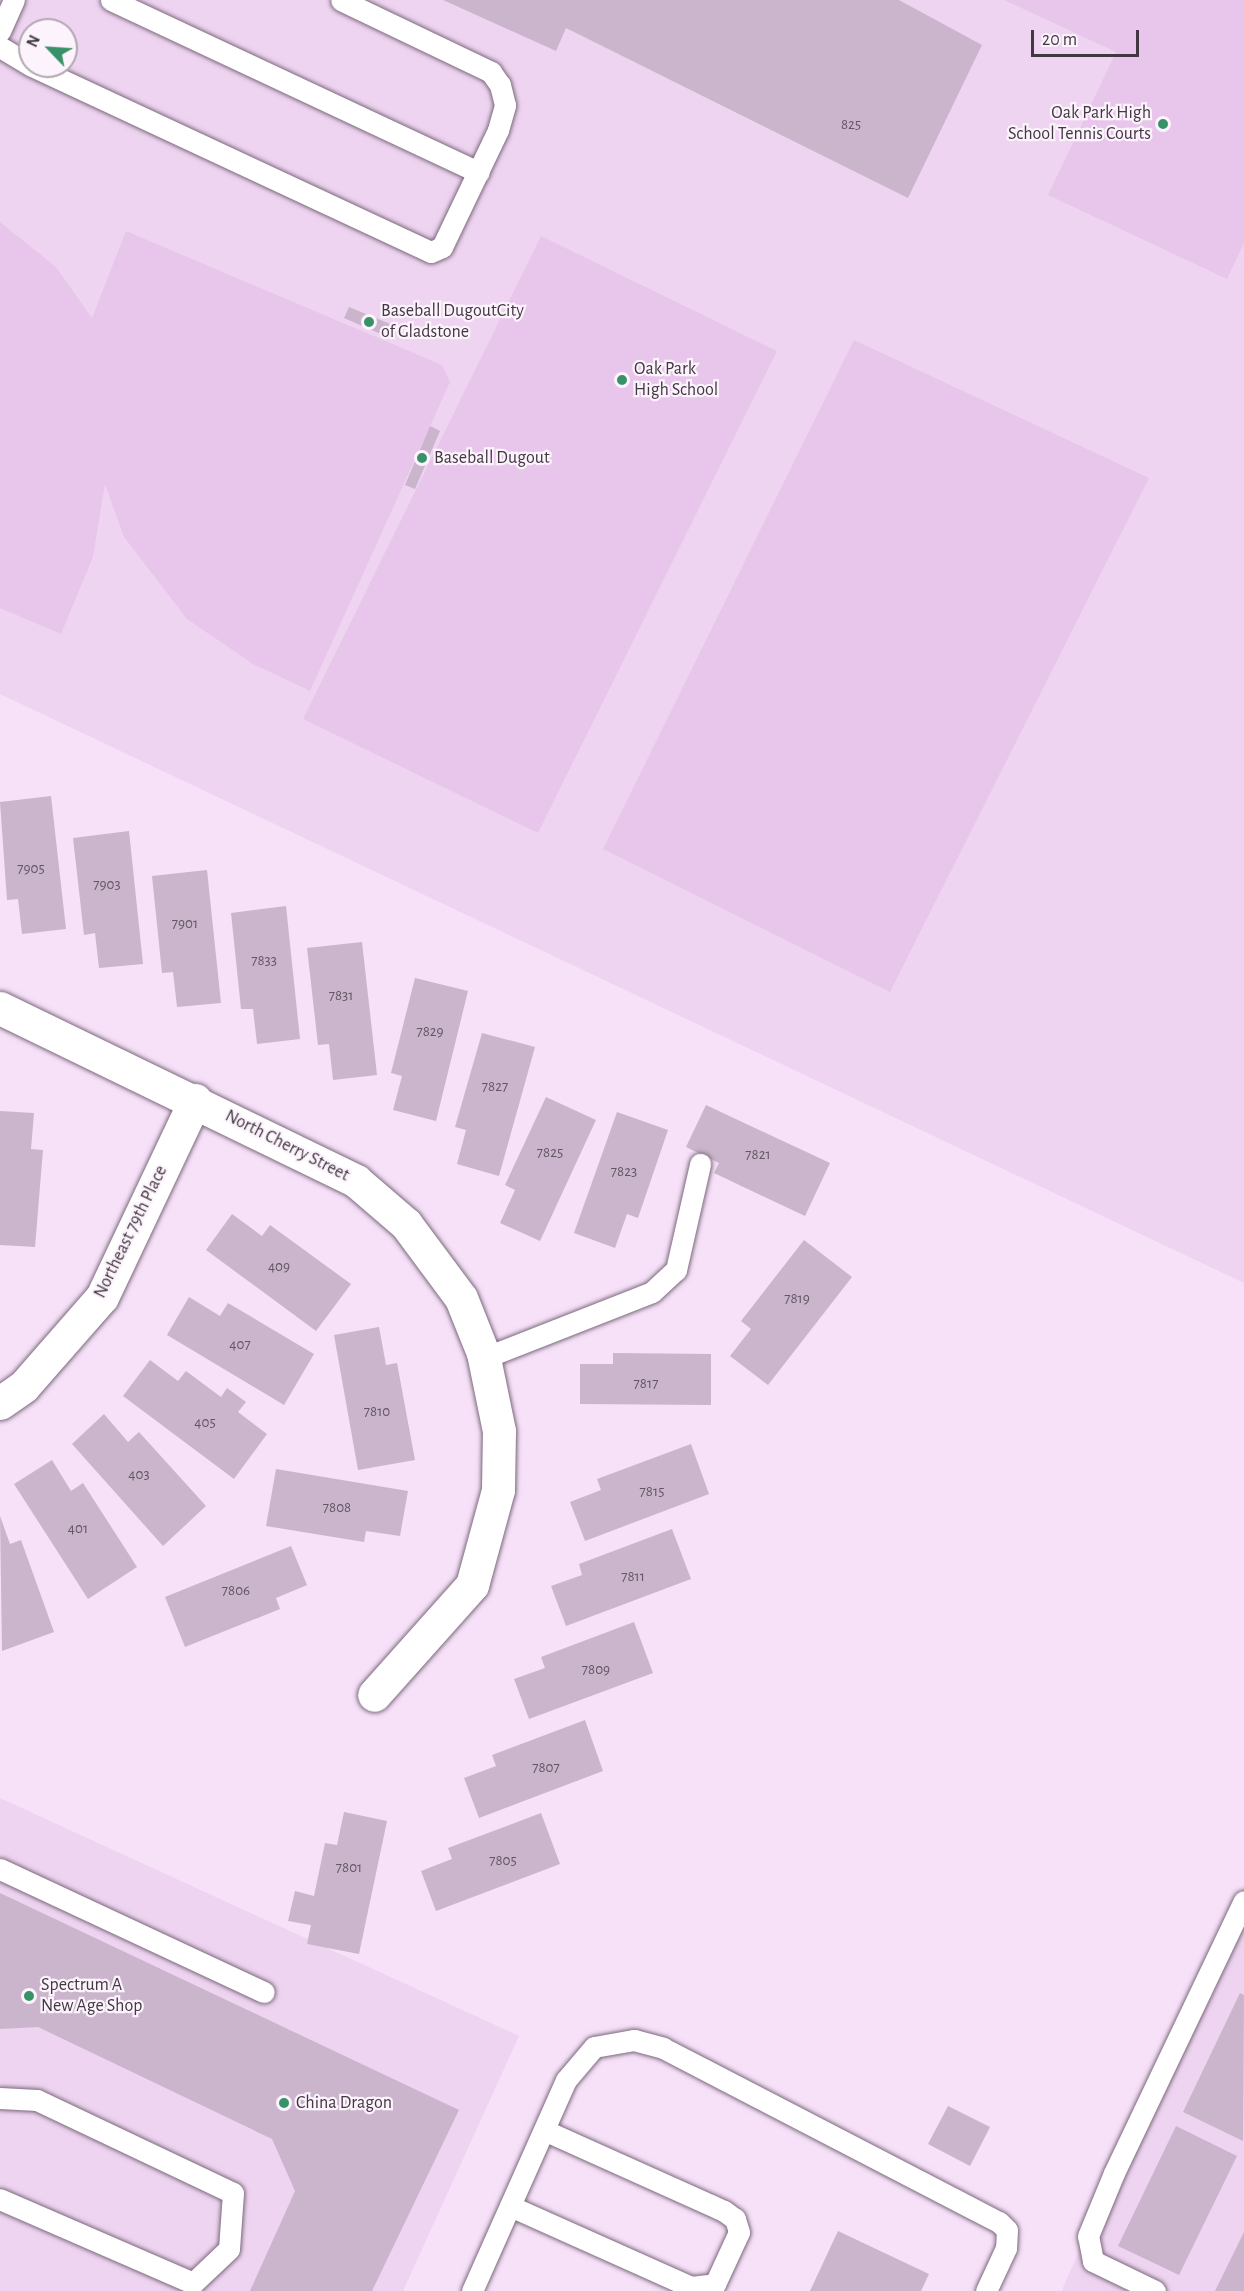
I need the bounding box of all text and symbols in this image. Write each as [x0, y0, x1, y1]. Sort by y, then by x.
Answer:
north arrow [18, 18, 78, 78]
scale bar [1034, 18, 1142, 56]
text: 20 m [1042, 31, 1077, 49]
text: N [24, 33, 43, 50]
place label: Oak Park High School Tennis Courts [1008, 103, 1151, 146]
house number: 825 [841, 116, 861, 134]
marker: Oak Park High School Tennis Courts [1156, 117, 1170, 131]
place label: Baseball DugoutCity of Gladstone [381, 301, 524, 344]
marker: Baseball DugoutCity of Gladstone [362, 315, 376, 329]
place label: Oak Park High School [634, 359, 718, 401]
marker: Oak Park High School [615, 373, 629, 387]
place label: Baseball Dugout [434, 447, 550, 469]
marker: Baseball Dugout [415, 451, 429, 465]
house number: 7905 [17, 860, 45, 878]
house number: 7903 [93, 876, 121, 894]
house number: 7901 [172, 915, 198, 933]
house number: 7833 [251, 952, 277, 970]
house number: 7831 [329, 987, 353, 1005]
house number: 7829 [416, 1023, 444, 1041]
house number: 7827 [482, 1078, 508, 1096]
street label: North Cherry Street [221, 1105, 353, 1187]
house number: 7825 [537, 1144, 563, 1162]
house number: 7821 [745, 1146, 771, 1164]
street label: Northeast 79th Place [90, 1162, 172, 1302]
house number: 7823 [611, 1163, 637, 1181]
house number: 409 [268, 1258, 290, 1276]
house number: 7819 [784, 1290, 810, 1308]
house number: 407 [229, 1336, 251, 1354]
house number: 7817 [634, 1375, 658, 1393]
house number: 7810 [364, 1403, 390, 1421]
house number: 405 [194, 1414, 216, 1432]
house number: 403 [128, 1466, 150, 1484]
house number: 7815 [640, 1483, 664, 1501]
house number: 7808 [323, 1499, 351, 1517]
house number: 401 [68, 1520, 88, 1538]
house number: 7811 [621, 1568, 645, 1586]
house number: 7806 [222, 1582, 250, 1600]
house number: 7809 [582, 1661, 610, 1679]
house number: 7807 [532, 1759, 560, 1777]
house number: 7805 [489, 1852, 517, 1870]
house number: 7801 [336, 1859, 362, 1877]
place label: Spectrum A New Age Shop [41, 1975, 142, 2018]
marker: Spectrum A New Age Shop [22, 1989, 36, 2003]
place label: China Dragon [296, 2092, 392, 2114]
marker: China Dragon [277, 2096, 291, 2110]

